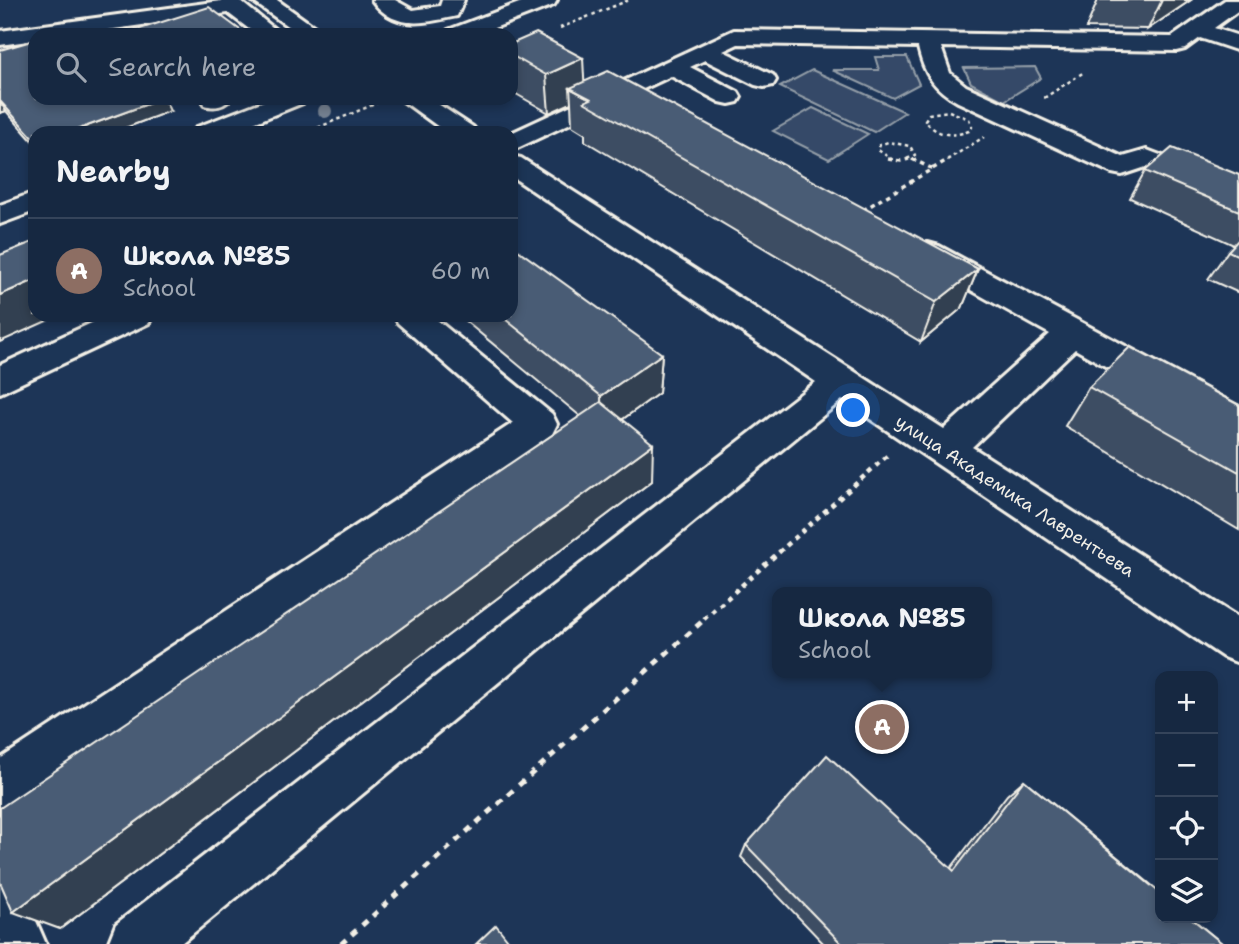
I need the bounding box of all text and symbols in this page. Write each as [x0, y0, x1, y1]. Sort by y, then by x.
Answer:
search box [28, 28, 518, 105]
icon: search [52, 48, 90, 86]
text: Search here [108, 49, 257, 84]
text: Nearby [56, 151, 171, 192]
text: Школа №85 [123, 238, 291, 273]
text: A [70, 256, 88, 286]
text: 60 m [431, 256, 490, 286]
text: School [123, 273, 195, 303]
your location [836, 393, 870, 427]
street label: улица Академика Лаврентьева [891, 409, 1139, 583]
popup [772, 587, 992, 678]
text: Школа №85 [798, 600, 966, 635]
text: School [798, 635, 871, 665]
map controls [1155, 671, 1218, 923]
button: + [1155, 671, 1218, 734]
pin: A [859, 701, 905, 753]
button: − [1155, 734, 1218, 797]
button: locate [1155, 797, 1218, 860]
button: layers [1155, 860, 1218, 923]

